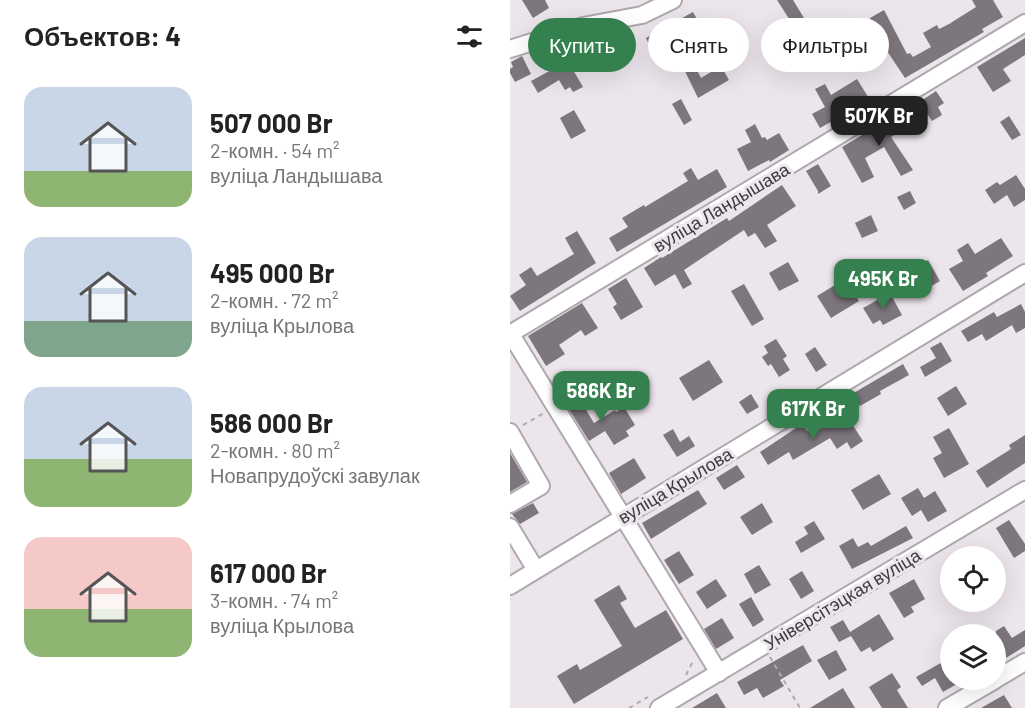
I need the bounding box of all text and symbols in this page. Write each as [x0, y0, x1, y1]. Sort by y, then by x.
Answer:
chip: Купить [528, 18, 636, 72]
chip: Снять [648, 18, 749, 72]
chip: Фильтры [761, 18, 889, 72]
text: Объектов: 4 [24, 20, 181, 51]
icon: filters [453, 20, 486, 53]
pin: 507K Br [824, 96, 934, 147]
text: 507K Br [845, 103, 913, 127]
text: 507 000 Br [210, 107, 333, 138]
icon: home [72, 111, 144, 183]
text: 2-комн. · 54 m² [210, 138, 340, 162]
street label: вуліца Ландышава [649, 157, 794, 256]
text: вуліца Ландышава [210, 163, 382, 187]
text: 495 000 Br [210, 257, 335, 288]
pin: 495K Br [828, 259, 938, 310]
icon: home [72, 261, 144, 333]
text: 495K Br [848, 266, 918, 290]
text: 2-комн. · 72 m² [210, 288, 339, 312]
text: вуліца Крылова [210, 313, 354, 337]
pin: 586K Br [546, 371, 656, 422]
text: 586K Br [567, 378, 635, 402]
pin: 617K Br [758, 389, 868, 440]
text: 617K Br [781, 396, 845, 420]
text: 586 000 Br [210, 407, 333, 438]
icon: home [72, 411, 144, 483]
text: 2-комн. · 80 m² [210, 438, 340, 462]
street label: вуліца Крылова [614, 442, 737, 528]
text: Новапрудоўскі завулак [210, 463, 420, 487]
street label: Універсітэцкая вуліца [760, 543, 925, 655]
map controls [940, 546, 1006, 690]
button: locate [940, 546, 1006, 612]
text: 617 000 Br [210, 557, 327, 588]
icon: home [72, 561, 144, 633]
text: 3-комн. · 74 m² [210, 588, 338, 612]
text: вуліца Крылова [210, 613, 354, 637]
button: layers [940, 624, 1006, 690]

